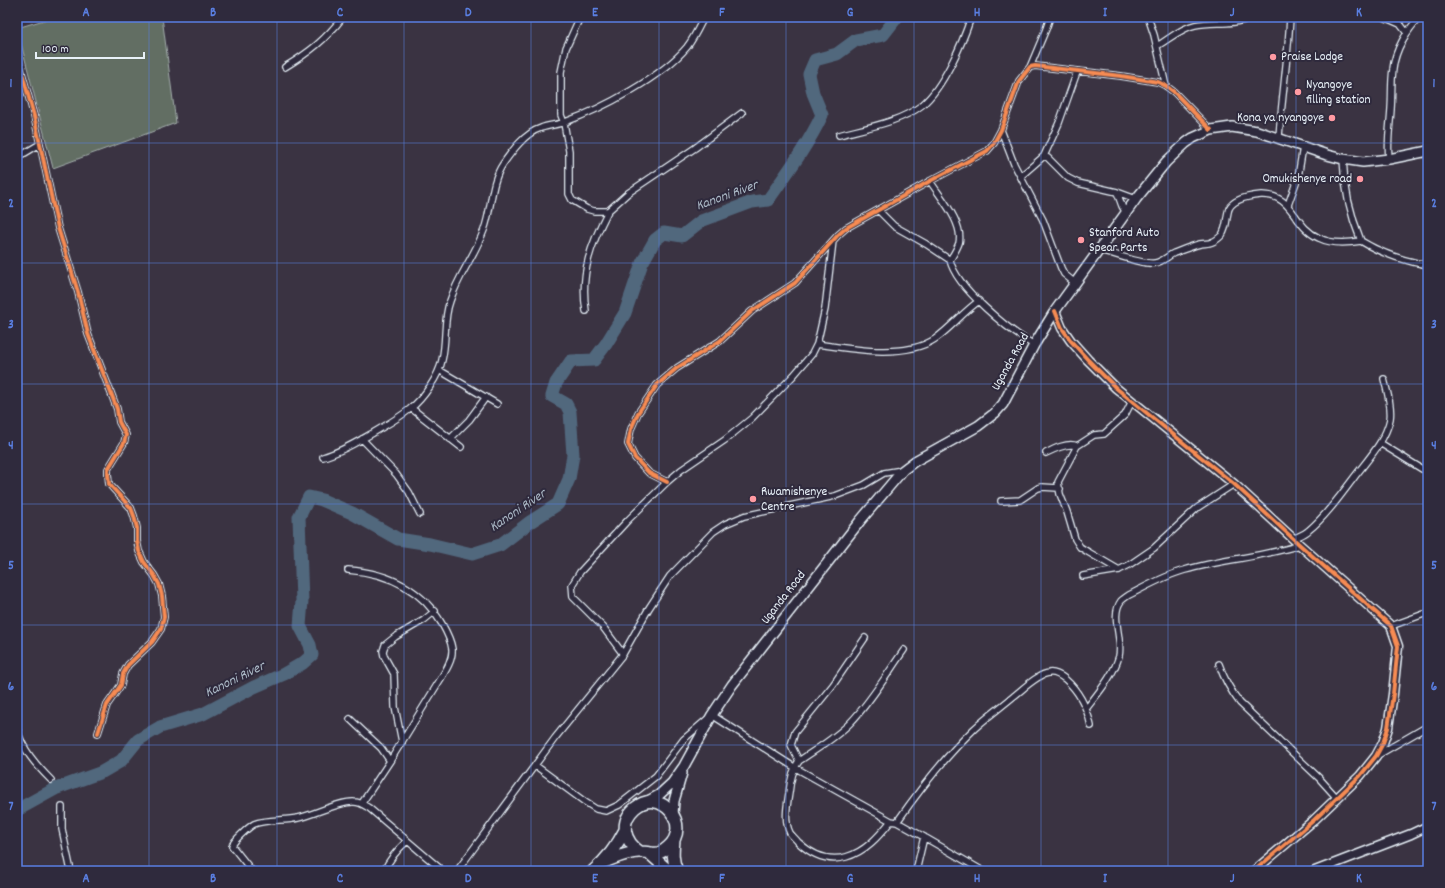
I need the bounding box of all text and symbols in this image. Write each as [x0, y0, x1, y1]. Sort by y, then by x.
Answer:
text: A [82, 4, 90, 23]
text: B [210, 4, 216, 23]
text: C [337, 4, 344, 23]
text: D [465, 4, 472, 23]
text: E [592, 4, 599, 23]
text: F [719, 4, 725, 23]
text: G [847, 4, 854, 23]
text: H [974, 4, 981, 23]
text: I [1103, 4, 1108, 23]
text: J [1230, 4, 1235, 23]
text: K [1356, 4, 1362, 23]
scale bar [36, 34, 144, 60]
text: 100 m [42, 41, 69, 58]
place label: Praise Lodge [1281, 48, 1343, 67]
marker: Praise Lodge [1268, 52, 1278, 62]
text: 1 [10, 75, 13, 94]
text: 1 [1433, 75, 1436, 94]
place label: Nyangoye filling station [1306, 76, 1371, 110]
marker: Nyangoye filling station [1293, 87, 1303, 97]
place label: Kona ya nyangoye [1237, 109, 1324, 128]
marker: Kona ya nyangoye [1327, 113, 1337, 123]
place label: Omukishenye road [1262, 170, 1352, 189]
marker: Omukishenye road [1355, 174, 1365, 184]
water label: Kanoni River [693, 175, 762, 216]
text: 2 [8, 195, 14, 214]
text: 2 [1431, 195, 1437, 214]
place label: Stanford Auto Spear Parts [1089, 224, 1159, 258]
marker: Stanford Auto Spear Parts [1076, 235, 1086, 245]
text: 3 [8, 316, 14, 335]
text: 3 [1431, 316, 1437, 335]
street label: Uganda Road [987, 330, 1035, 394]
text: 4 [8, 437, 14, 456]
text: 4 [1431, 437, 1437, 456]
place label: Rwamishenye Centre [761, 483, 828, 517]
water label: Kanoni River [486, 484, 552, 537]
marker: Rwamishenye Centre [748, 494, 758, 504]
text: 5 [8, 557, 14, 576]
text: 5 [1431, 557, 1437, 576]
street label: Uganda Road [757, 567, 811, 629]
water label: Kanoni River [202, 656, 270, 703]
text: 6 [8, 678, 15, 697]
text: 6 [1431, 678, 1438, 697]
text: 7 [9, 798, 14, 817]
text: 7 [1432, 798, 1437, 817]
text: A [82, 870, 90, 888]
text: B [210, 870, 216, 888]
text: C [337, 870, 344, 888]
text: D [465, 870, 472, 888]
text: E [592, 870, 599, 888]
text: F [719, 870, 725, 888]
text: G [847, 870, 854, 888]
text: H [974, 870, 981, 888]
text: I [1103, 870, 1108, 888]
text: J [1230, 870, 1235, 888]
text: K [1356, 870, 1362, 888]

